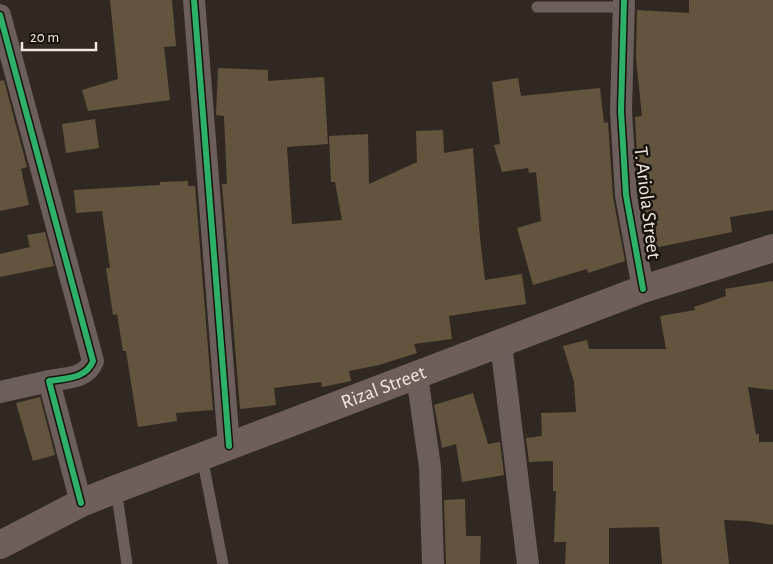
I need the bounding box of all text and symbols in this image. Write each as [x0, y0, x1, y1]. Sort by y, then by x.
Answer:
scale bar [22, 20, 96, 52]
text: 20 m [30, 30, 59, 45]
street label: T. Ariola Street [630, 146, 664, 261]
street label: Rizal Street [338, 362, 429, 413]

